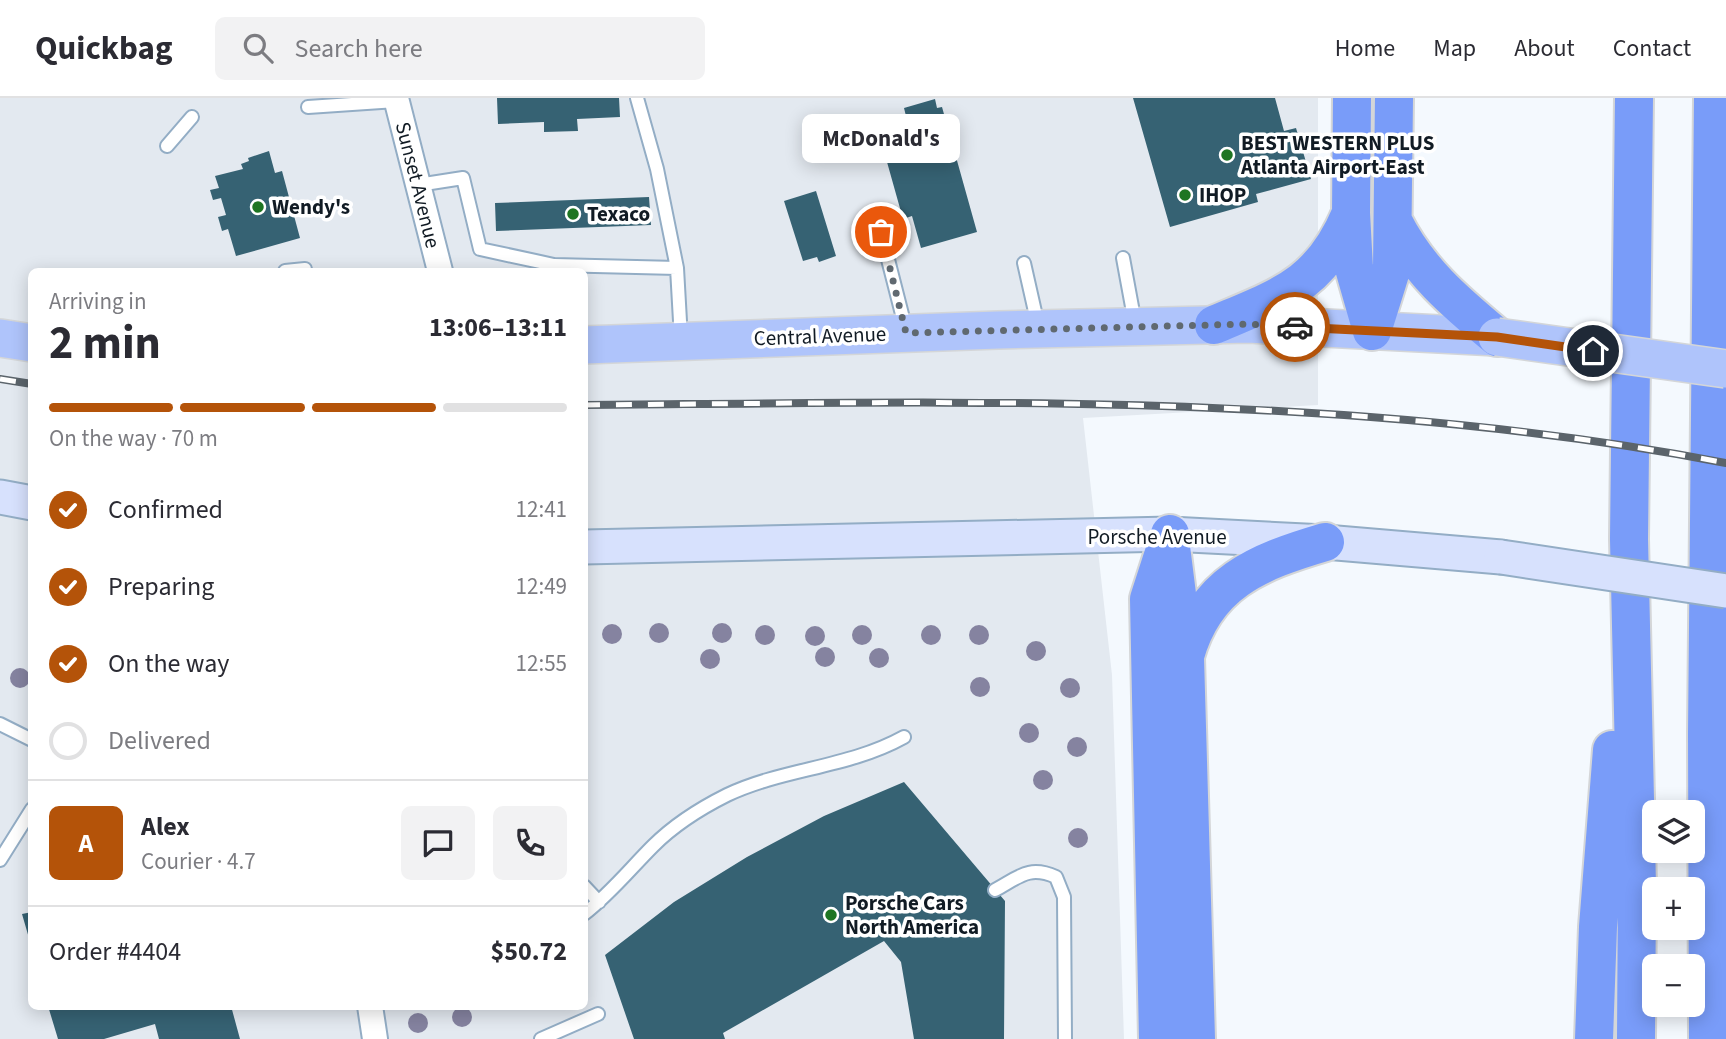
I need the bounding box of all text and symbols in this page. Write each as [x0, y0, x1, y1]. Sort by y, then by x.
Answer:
search box [215, 17, 705, 80]
text: Quickbag [35, 25, 173, 72]
icon: search [239, 29, 277, 67]
text: Search here [295, 30, 423, 67]
text: Home [1335, 31, 1395, 66]
text: Map [1433, 31, 1476, 66]
text: About [1514, 31, 1575, 66]
text: Contact [1613, 31, 1691, 66]
callout: McDonald's [802, 113, 960, 162]
street label: Sunset Avenue [388, 119, 448, 251]
text: McDonald's [822, 122, 940, 155]
place label: BEST WESTERN PLUS Atlanta Airport-East [1240, 128, 1434, 182]
marker: BEST WESTERN PLUS Atlanta Airport-East [1219, 147, 1235, 163]
place label: IHOP [1199, 180, 1246, 210]
marker: IHOP [1177, 187, 1193, 203]
place label: Wendy's [272, 192, 350, 222]
marker: Wendy's [250, 199, 266, 215]
place label: Texaco [587, 199, 650, 229]
pin [851, 202, 911, 262]
marker: Texaco [565, 206, 581, 222]
icon: bag [862, 213, 900, 251]
text: Arriving in [49, 285, 147, 318]
courier [1260, 292, 1330, 362]
icon: car [1276, 308, 1314, 346]
text: 13:06–13:11 [429, 309, 567, 346]
text: 2 min [49, 311, 161, 376]
street label: Central Avenue [753, 319, 887, 353]
pin [1563, 321, 1623, 381]
icon: home [1574, 332, 1612, 370]
text: On the way · 70 m [49, 422, 218, 455]
icon: check [49, 491, 87, 529]
text: Confirmed [108, 491, 223, 528]
text: 12:41 [516, 493, 567, 526]
street label: Porsche Avenue [1087, 522, 1227, 552]
icon: check [49, 568, 87, 606]
text: Preparing [108, 568, 214, 605]
text: 12:49 [516, 570, 567, 603]
icon: check [49, 645, 87, 683]
text: On the way [108, 645, 229, 682]
text: 12:55 [516, 647, 567, 680]
text: Delivered [108, 722, 211, 759]
map controls [1642, 800, 1705, 1017]
button: layers [1642, 800, 1705, 863]
button: chat [401, 806, 475, 880]
button: phone [493, 806, 567, 880]
text: Alex [141, 808, 190, 845]
text: A [79, 825, 93, 862]
text: Courier · 4.7 [141, 845, 256, 878]
button: + [1642, 877, 1705, 940]
place label: Porsche Cars North America [845, 888, 979, 942]
marker: Porsche Cars North America [823, 907, 839, 923]
text: Order #4404 [49, 933, 181, 970]
text: $50.72 [491, 933, 567, 970]
button: − [1642, 954, 1705, 1017]

